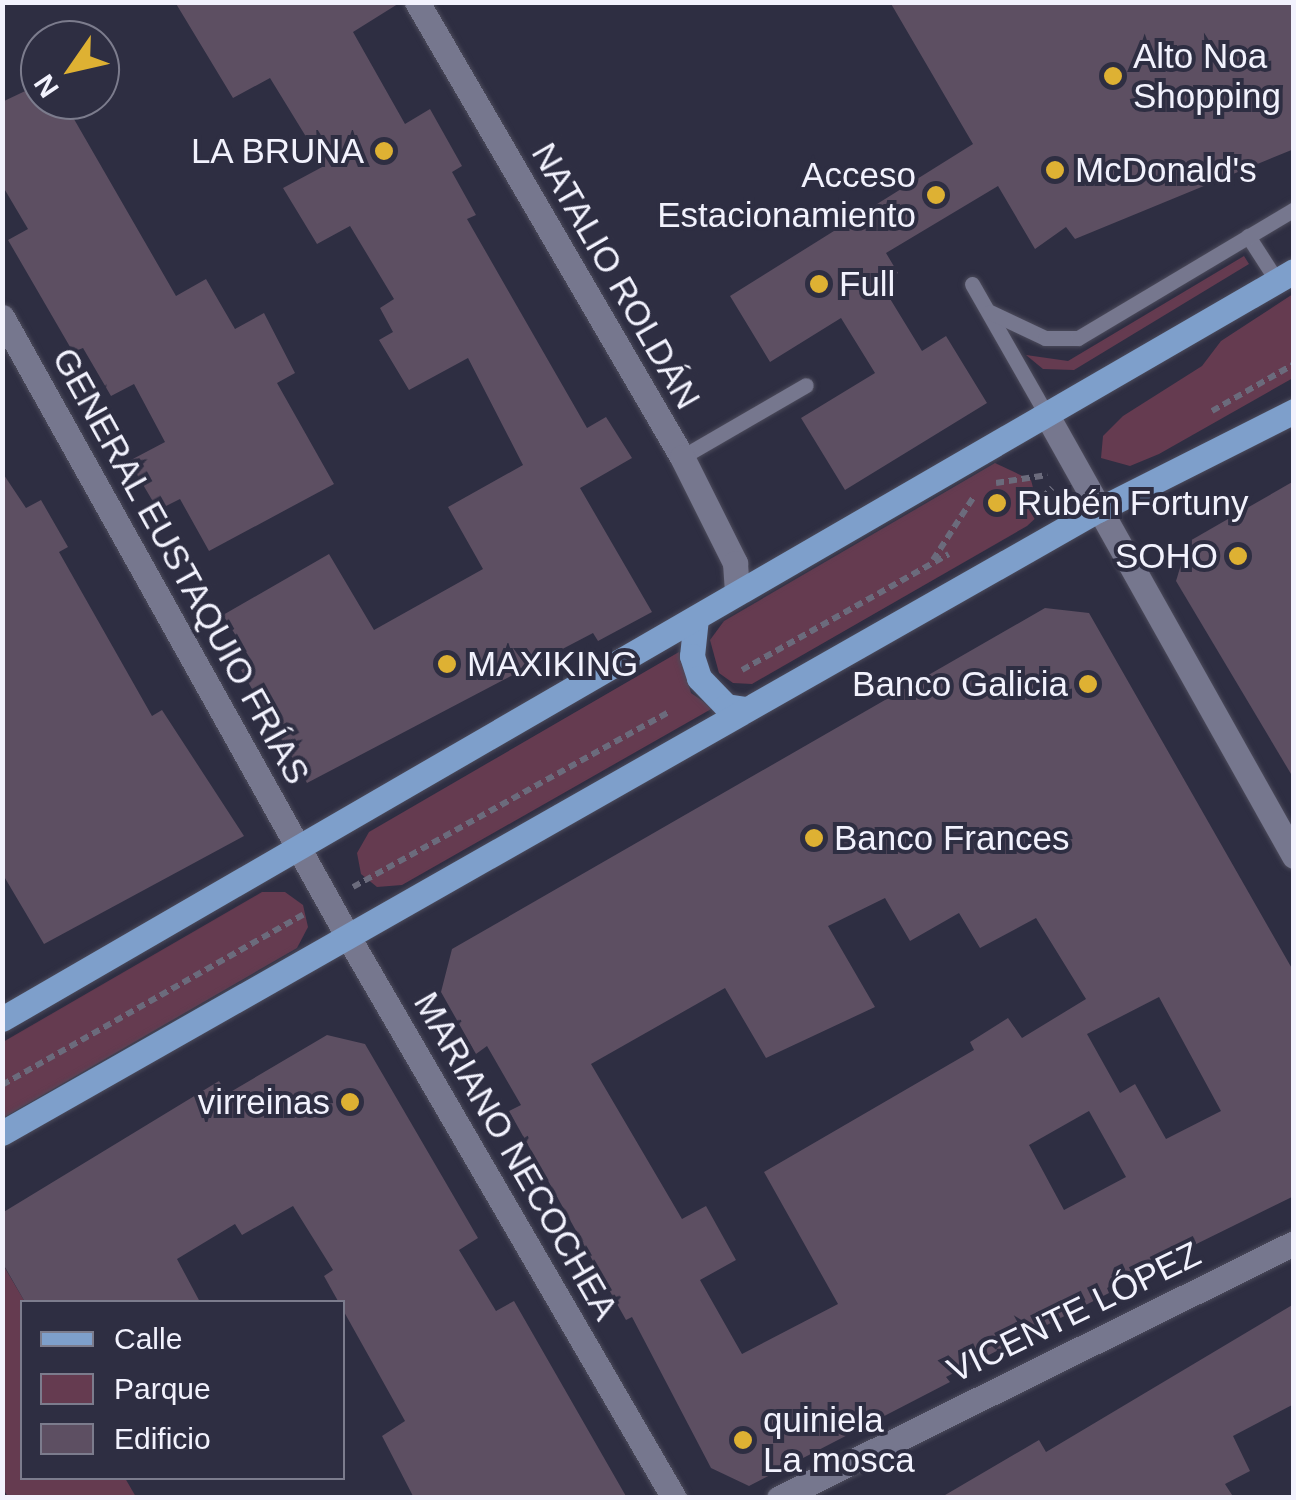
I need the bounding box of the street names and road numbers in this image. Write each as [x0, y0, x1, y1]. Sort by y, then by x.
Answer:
street label: NATALIO ROLDÁN [523, 136, 709, 416]
street label: GENERAL EUSTAQUIO FRÍAS [43, 340, 319, 792]
street label: MARIANO NECOCHEA [405, 985, 627, 1327]
street label: VICENTE LÓPEZ [941, 1233, 1207, 1391]

